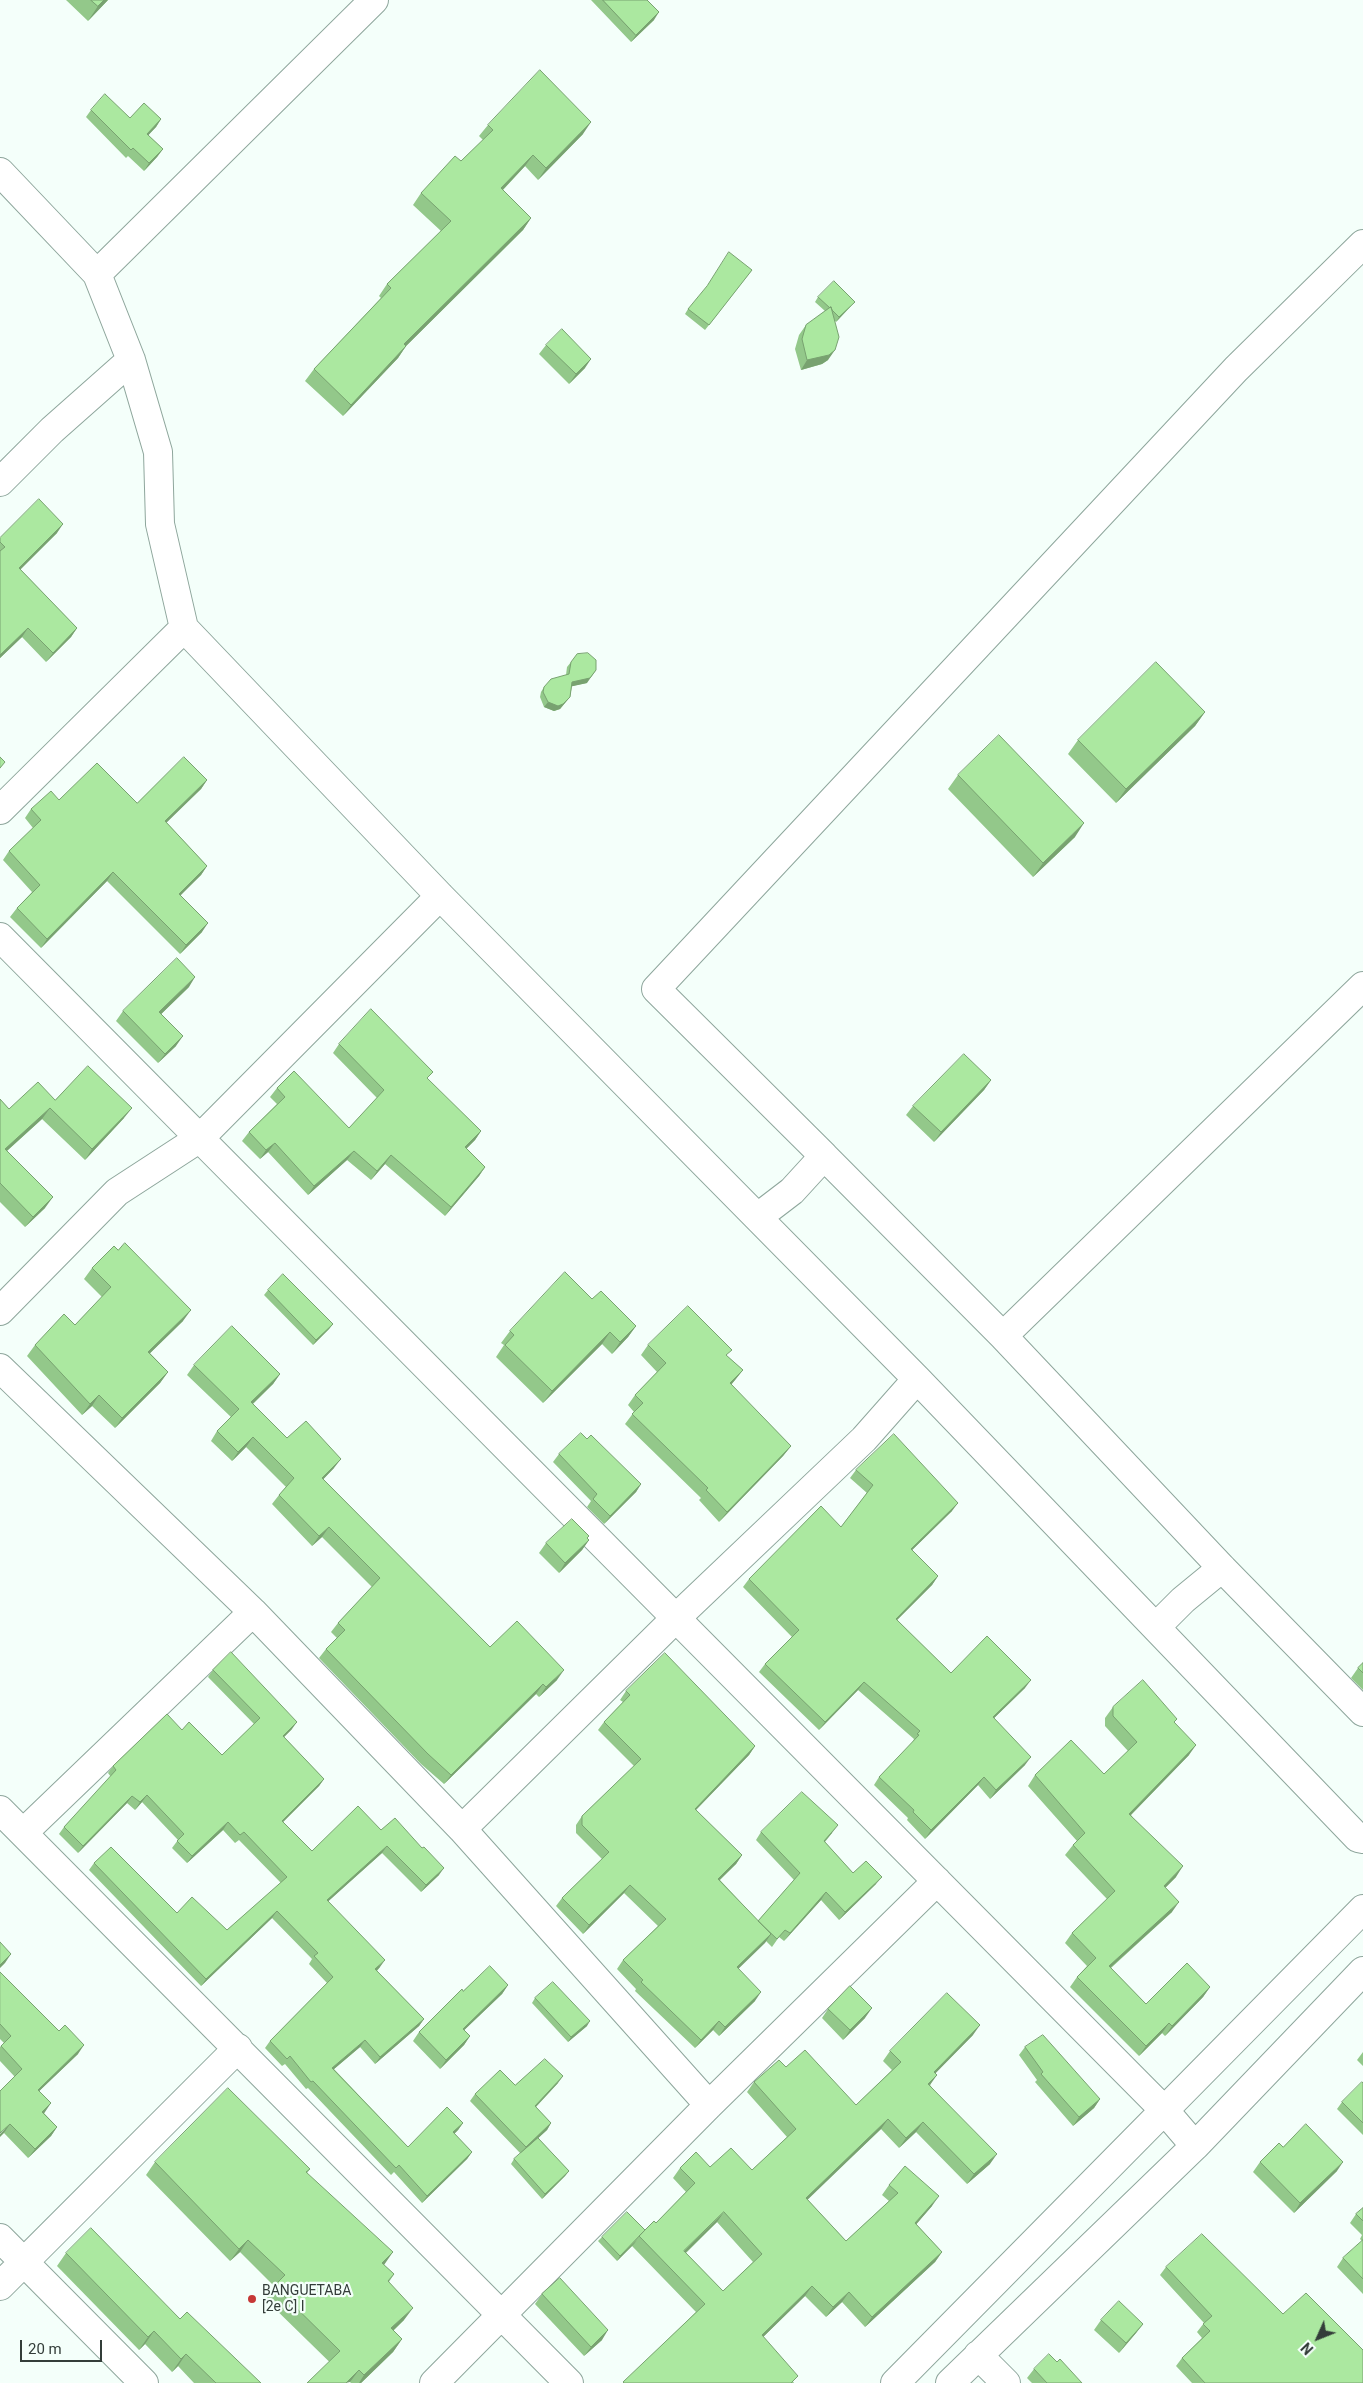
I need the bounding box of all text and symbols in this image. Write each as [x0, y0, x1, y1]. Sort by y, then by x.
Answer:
place label: BANGUETABA [2e C] I [262, 2283, 351, 2316]
marker: BANGUETABA [2e C] I [246, 2293, 258, 2305]
north arrow [1293, 2313, 1343, 2363]
scale bar [22, 2330, 105, 2362]
text: N [1298, 2339, 1316, 2358]
text: 20 m [28, 2340, 62, 2358]

